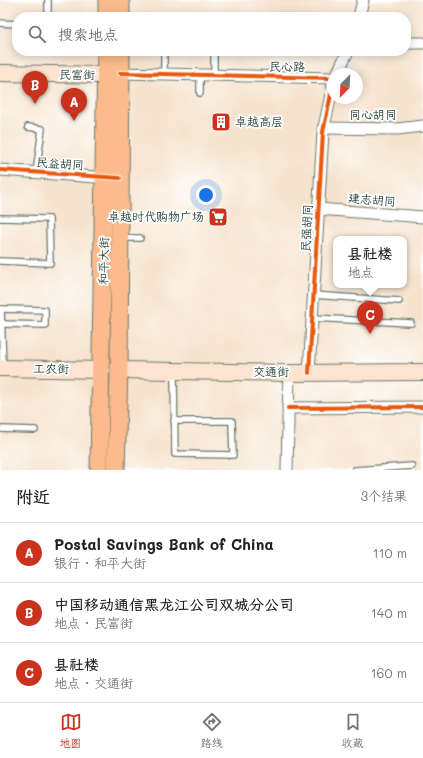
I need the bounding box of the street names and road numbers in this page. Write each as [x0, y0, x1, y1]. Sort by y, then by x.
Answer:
street label: 民心路 [269, 58, 305, 74]
street label: 民富街 [59, 66, 95, 82]
street label: 同心胡同 [349, 106, 397, 122]
street label: 民益胡同 [36, 153, 85, 173]
street label: 建志胡同 [347, 189, 397, 209]
street label: 民强胡同 [297, 204, 315, 252]
street label: 和平大街 [95, 237, 111, 285]
street label: 工农街 [33, 360, 69, 376]
street label: 交通街 [253, 363, 289, 379]

